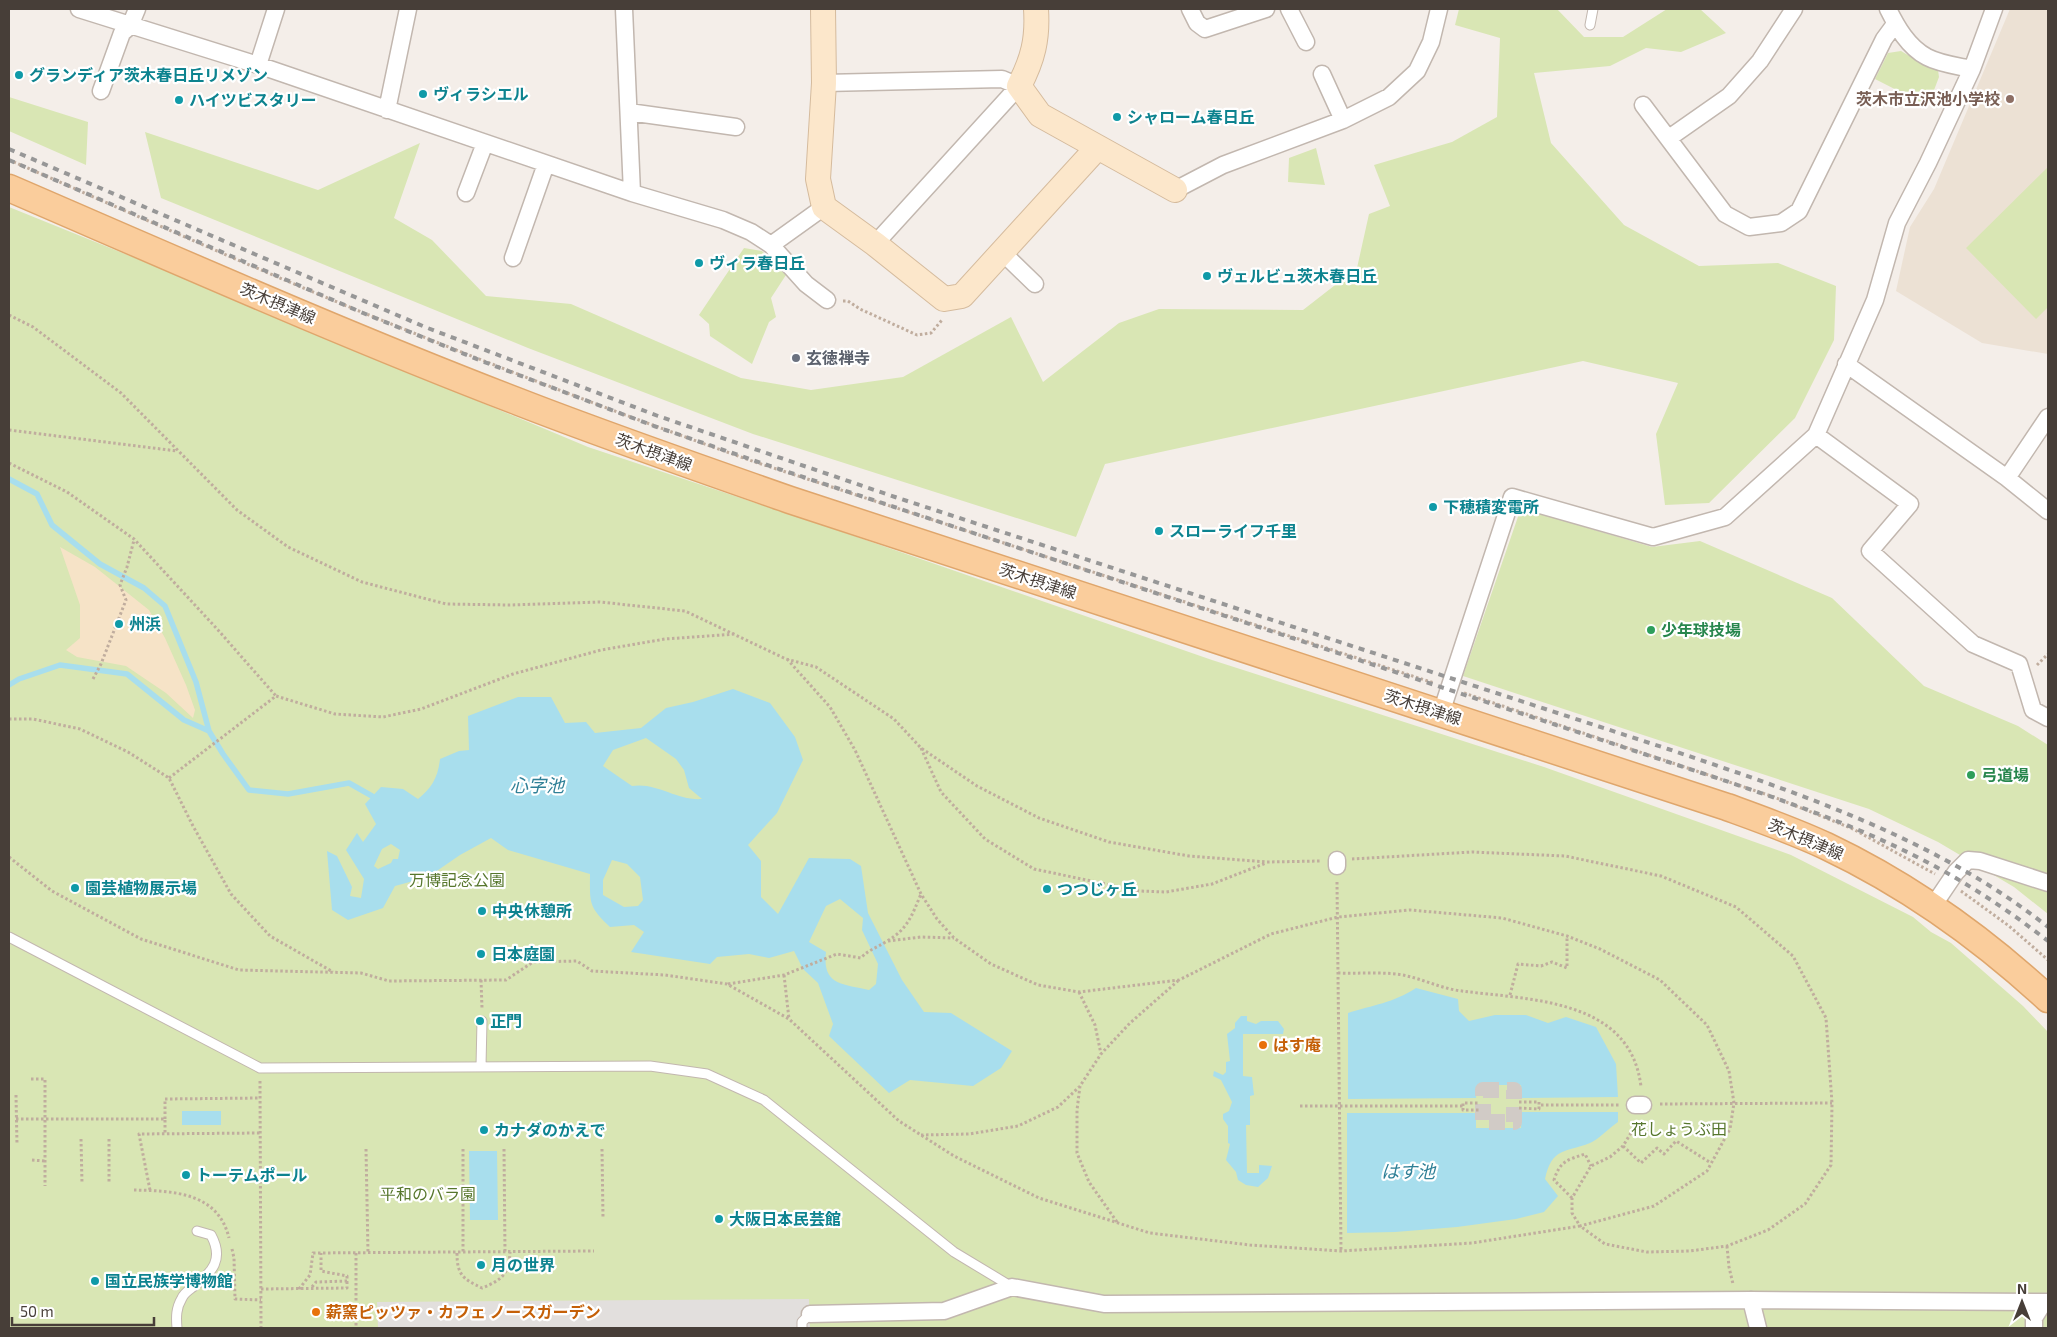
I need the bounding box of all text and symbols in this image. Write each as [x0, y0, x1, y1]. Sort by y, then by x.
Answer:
place label: グランディア茨木春日丘リメゾン [29, 65, 268, 84]
marker: グランディア茨木春日丘リメゾン [13, 69, 25, 81]
place label: ヴィラシエル [433, 84, 529, 103]
marker: ヴィラシエル [417, 88, 429, 100]
place label: 茨木市立沢池小学校 [1856, 89, 2000, 108]
place label: ハイツビスタリー [189, 90, 317, 109]
marker: 茨木市立沢池小学校 [2004, 93, 2016, 105]
marker: ハイツビスタリー [173, 94, 185, 106]
place label: シャローム春日丘 [1127, 107, 1255, 126]
marker: シャローム春日丘 [1111, 111, 1123, 123]
place label: ヴィラ春日丘 [709, 253, 805, 272]
marker: ヴィラ春日丘 [693, 257, 705, 269]
place label: ヴェルビュ茨木春日丘 [1217, 266, 1377, 285]
marker: ヴェルビュ茨木春日丘 [1201, 270, 1213, 282]
street label: 茨木摂津線 [238, 278, 319, 327]
place label: 玄徳禅寺 [806, 348, 870, 367]
marker: 玄徳禅寺 [790, 352, 802, 364]
street label: 茨木摂津線 [613, 429, 695, 474]
place label: 下穂積変電所 [1443, 497, 1539, 516]
marker: 下穂積変電所 [1427, 501, 1439, 513]
place label: スローライフ千里 [1169, 521, 1297, 540]
marker: スローライフ千里 [1153, 525, 1165, 537]
street label: 茨木摂津線 [997, 559, 1079, 602]
place label: 州浜 [129, 614, 161, 633]
marker: 州浜 [113, 618, 125, 630]
place label: 少年球技場 [1661, 620, 1741, 639]
marker: 少年球技場 [1645, 624, 1657, 636]
street label: 茨木摂津線 [1382, 685, 1464, 728]
place label: 弓道場 [1981, 765, 2029, 784]
marker: 弓道場 [1965, 769, 1977, 781]
water label: 心字池 [510, 774, 566, 796]
street label: 茨木摂津線 [1766, 814, 1847, 863]
park label: 万博記念公園 [409, 870, 505, 889]
place label: 園芸植物展示場 [85, 878, 197, 897]
place label: つつじヶ丘 [1057, 879, 1137, 898]
marker: 園芸植物展示場 [69, 882, 81, 894]
marker: つつじヶ丘 [1041, 883, 1053, 895]
place label: 中央休憩所 [492, 901, 572, 920]
marker: 中央休憩所 [476, 905, 488, 917]
place label: 日本庭園 [491, 944, 555, 963]
marker: 日本庭園 [475, 948, 487, 960]
place label: 正門 [490, 1011, 522, 1030]
marker: 正門 [474, 1015, 486, 1027]
place label: はす庵 [1273, 1035, 1321, 1054]
marker: はす庵 [1257, 1039, 1269, 1051]
park label: 花しょうぶ田 [1631, 1119, 1727, 1138]
place label: カナダのかえで [494, 1120, 606, 1139]
marker: カナダのかえで [478, 1124, 490, 1136]
water label: はす池 [1381, 1160, 1437, 1182]
place label: トーテムポール [196, 1165, 308, 1184]
marker: トーテムポール [180, 1169, 192, 1181]
park label: 平和のバラ園 [380, 1184, 476, 1203]
place label: 大阪日本民芸館 [729, 1209, 841, 1228]
marker: 大阪日本民芸館 [713, 1213, 725, 1225]
place label: 月の世界 [491, 1255, 555, 1274]
marker: 月の世界 [475, 1259, 487, 1271]
place label: 国立民族学博物館 [105, 1271, 233, 1290]
marker: 国立民族学博物館 [89, 1275, 101, 1287]
north arrow [1997, 1277, 2047, 1327]
text: N [2017, 1280, 2027, 1297]
scale bar [12, 1294, 155, 1326]
text: 50 m [20, 1302, 54, 1320]
place label: 薪窯ピッツァ・カフェ ノースガーデン [326, 1302, 601, 1321]
marker: 薪窯ピッツァ・カフェ ノースガーデン [310, 1306, 322, 1318]

